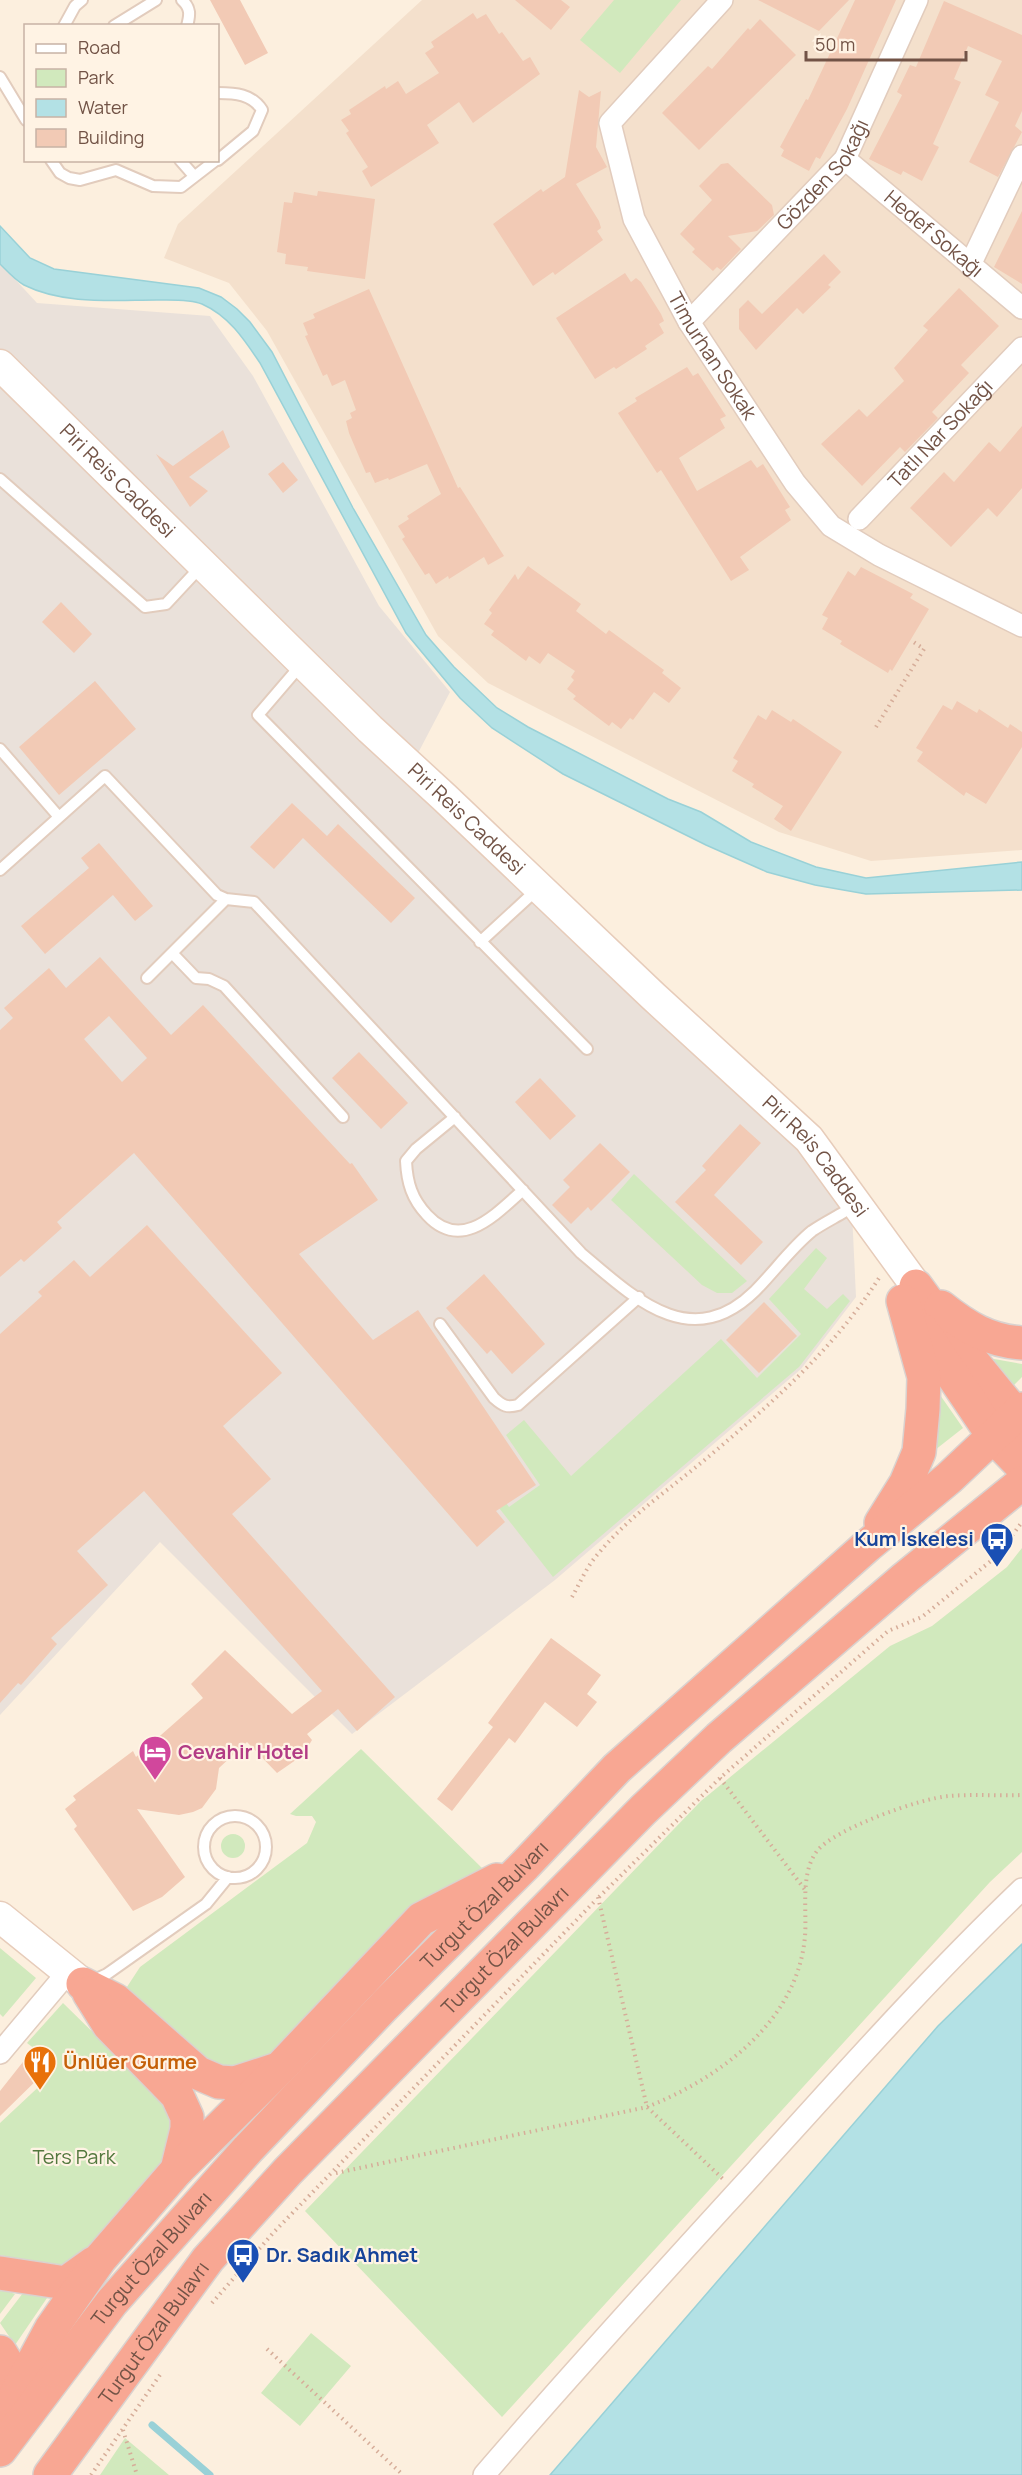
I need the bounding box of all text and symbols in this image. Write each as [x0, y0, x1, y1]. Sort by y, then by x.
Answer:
legend [24, 24, 219, 162]
scale bar [806, 24, 966, 62]
text: 50 m [815, 32, 855, 56]
text: Road [78, 35, 121, 59]
text: Park [78, 65, 115, 89]
text: Water [78, 95, 128, 119]
street label: Gözden Sokağı [770, 115, 874, 236]
text: Building [78, 125, 144, 149]
street label: Hedef Sokağı [879, 184, 989, 283]
street label: Timurhan Sokak [662, 287, 764, 426]
street label: Tatlı Nar Sokağı [882, 373, 998, 494]
street label: Piri Reis Caddesi [54, 417, 182, 543]
street label: Piri Reis Caddesi [402, 757, 532, 881]
street label: Piri Reis Caddesi [757, 1089, 875, 1222]
bus stop icon: Kum İskelesi [979, 1521, 1015, 1568]
place label: Kum İskelesi [854, 1525, 974, 1552]
hotel icon: Cevahir Hotel [137, 1734, 173, 1781]
place label: Cevahir Hotel [178, 1738, 309, 1765]
street label: Turgut Özal Bulvarı [414, 1835, 554, 1975]
street label: Turgut Özal Bulavrı [435, 1879, 574, 2021]
restaurant icon: Ünlüer Gurme [22, 2044, 58, 2091]
place label: Ünlüer Gurme [63, 2048, 197, 2075]
park label: Ters Park [32, 2143, 117, 2170]
street label: Turgut Özal Bulvarı [84, 2185, 217, 2331]
bus stop icon: Dr. Sadık Ahmet [225, 2237, 261, 2284]
place label: Dr. Sadık Ahmet [266, 2241, 418, 2268]
street label: Turgut Özal Bulavrı [92, 2256, 215, 2410]

